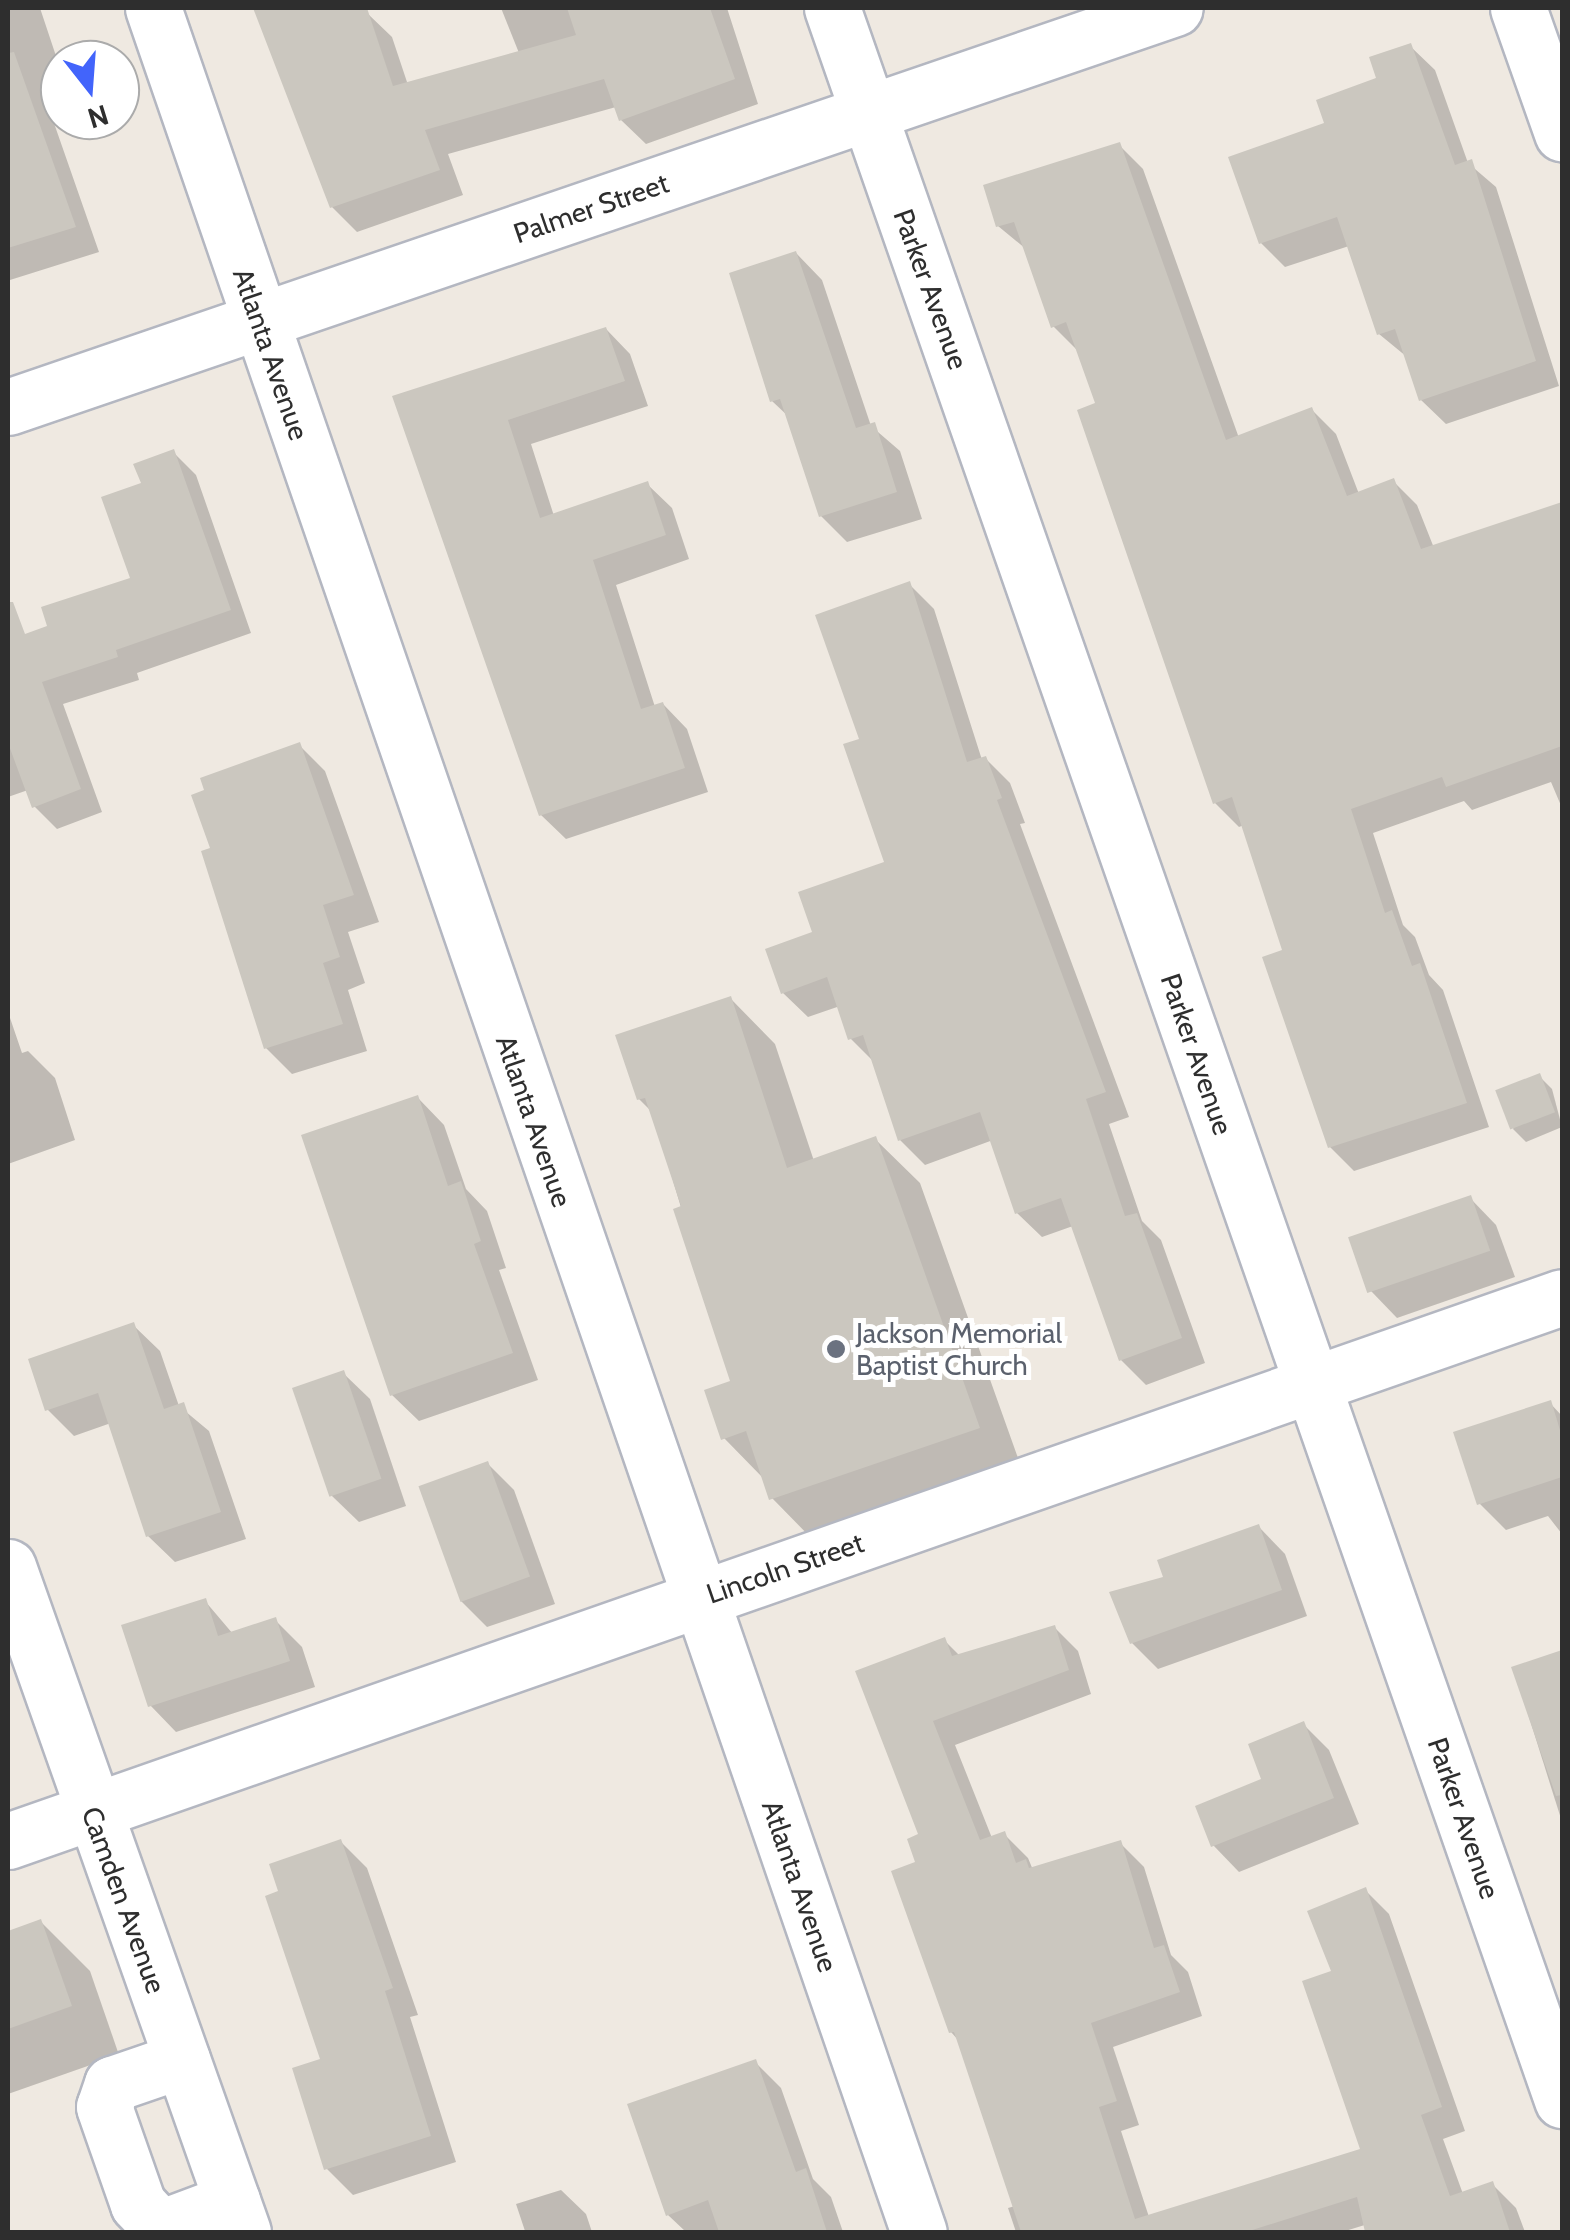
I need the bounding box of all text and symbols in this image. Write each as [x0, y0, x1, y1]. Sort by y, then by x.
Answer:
north arrow [40, 40, 140, 140]
text: N [84, 98, 113, 136]
street label: Palmer Street [509, 166, 673, 250]
street label: Parker Avenue [886, 204, 976, 374]
street label: Atlanta Avenue [226, 264, 316, 444]
street label: Parker Avenue [1154, 969, 1240, 1139]
street label: Atlanta Avenue [489, 1031, 579, 1211]
place label: Jackson Memorial Baptist Church [856, 1316, 1062, 1382]
marker: Jackson Memorial Baptist Church [825, 1338, 847, 1360]
street label: Lincoln Street [702, 1525, 868, 1611]
street label: Parker Avenue [1421, 1733, 1507, 1903]
street label: Atlanta Avenue [755, 1796, 845, 1976]
street label: Camden Avenue [75, 1802, 173, 1998]

